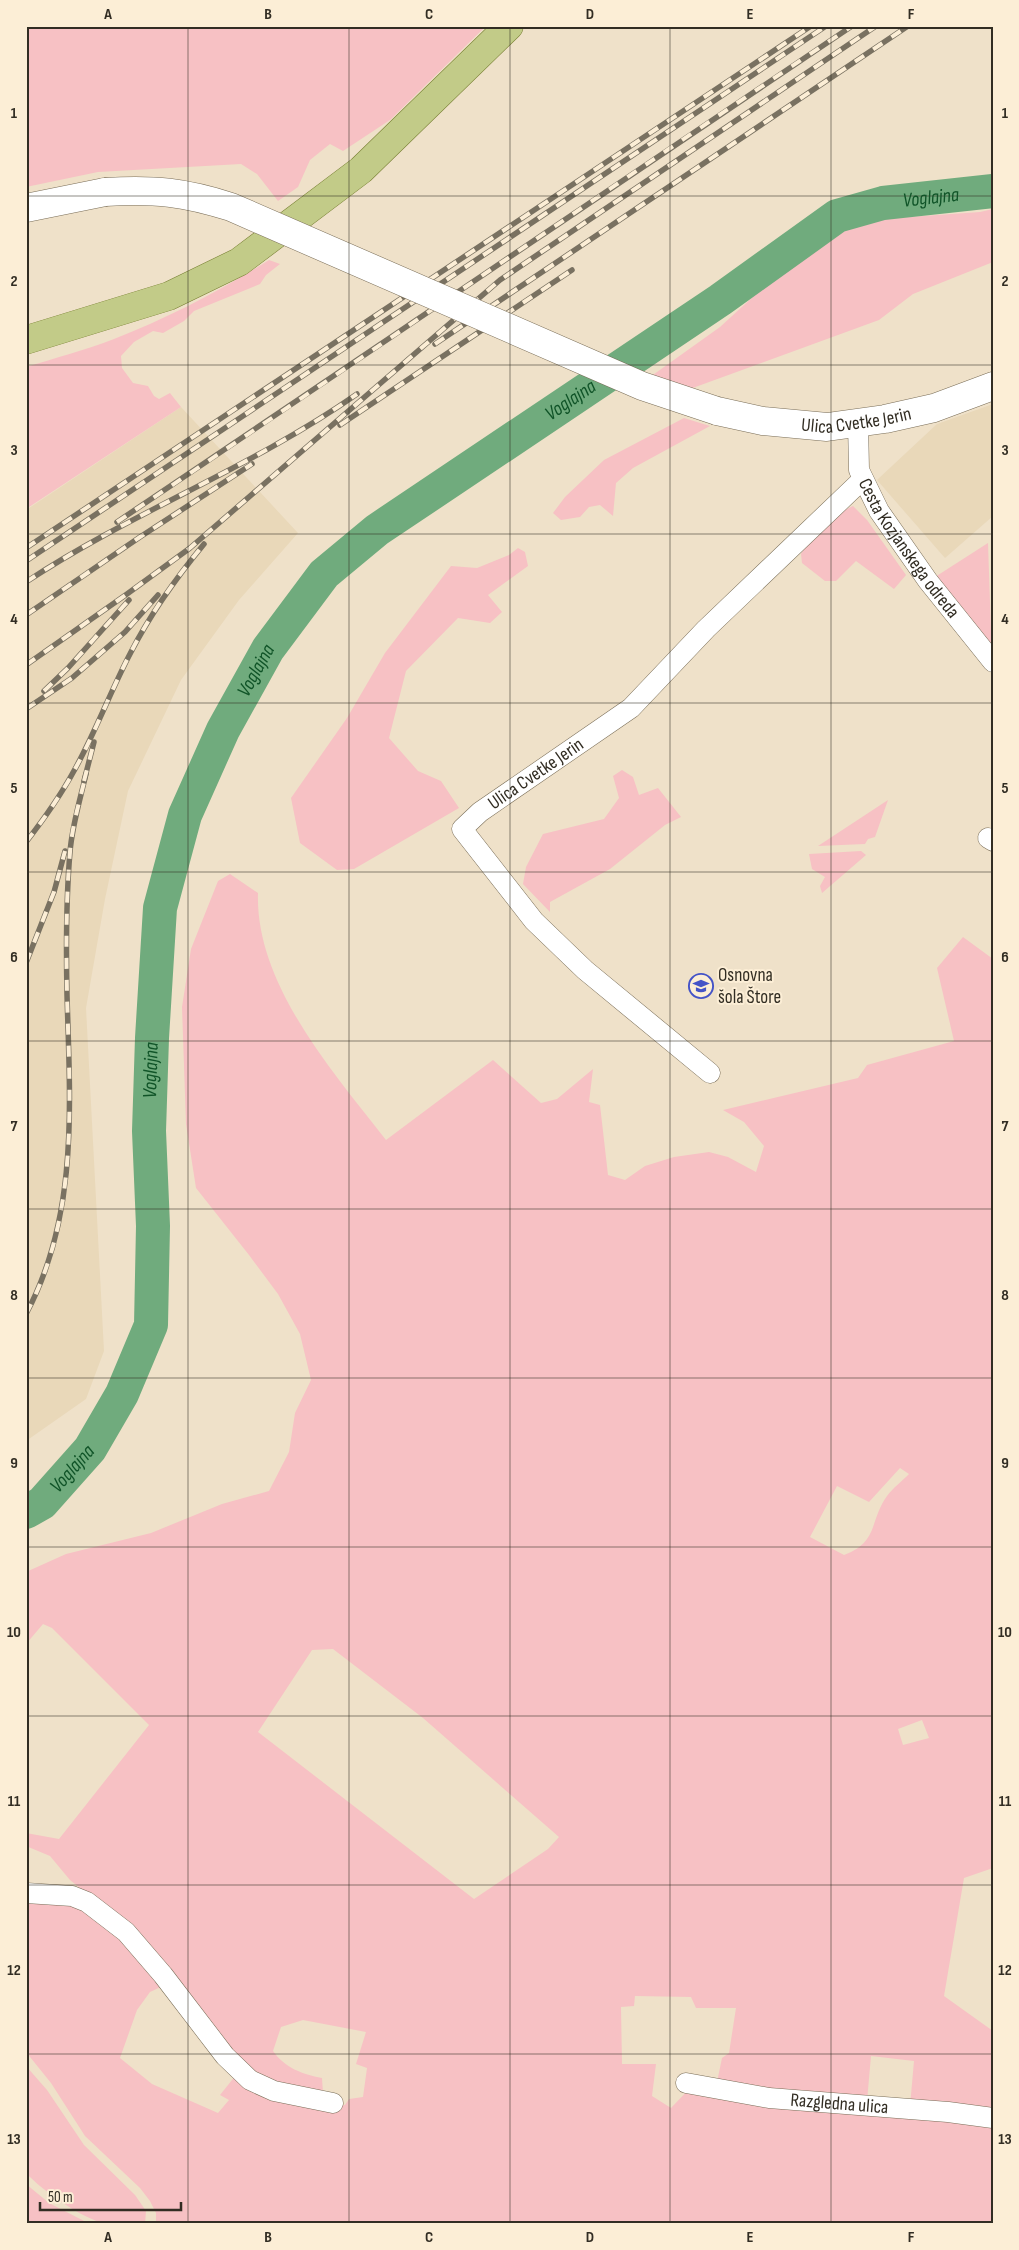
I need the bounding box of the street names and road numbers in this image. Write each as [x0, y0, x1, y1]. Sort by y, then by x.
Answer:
street label: Ulica Cvetke Jerin [800, 402, 913, 439]
street label: Cesta Kozjanskega odreda [853, 475, 965, 623]
street label: Ulica Cvetke Jerin [484, 733, 588, 814]
street label: Razgledna ulica [790, 2088, 889, 2119]

